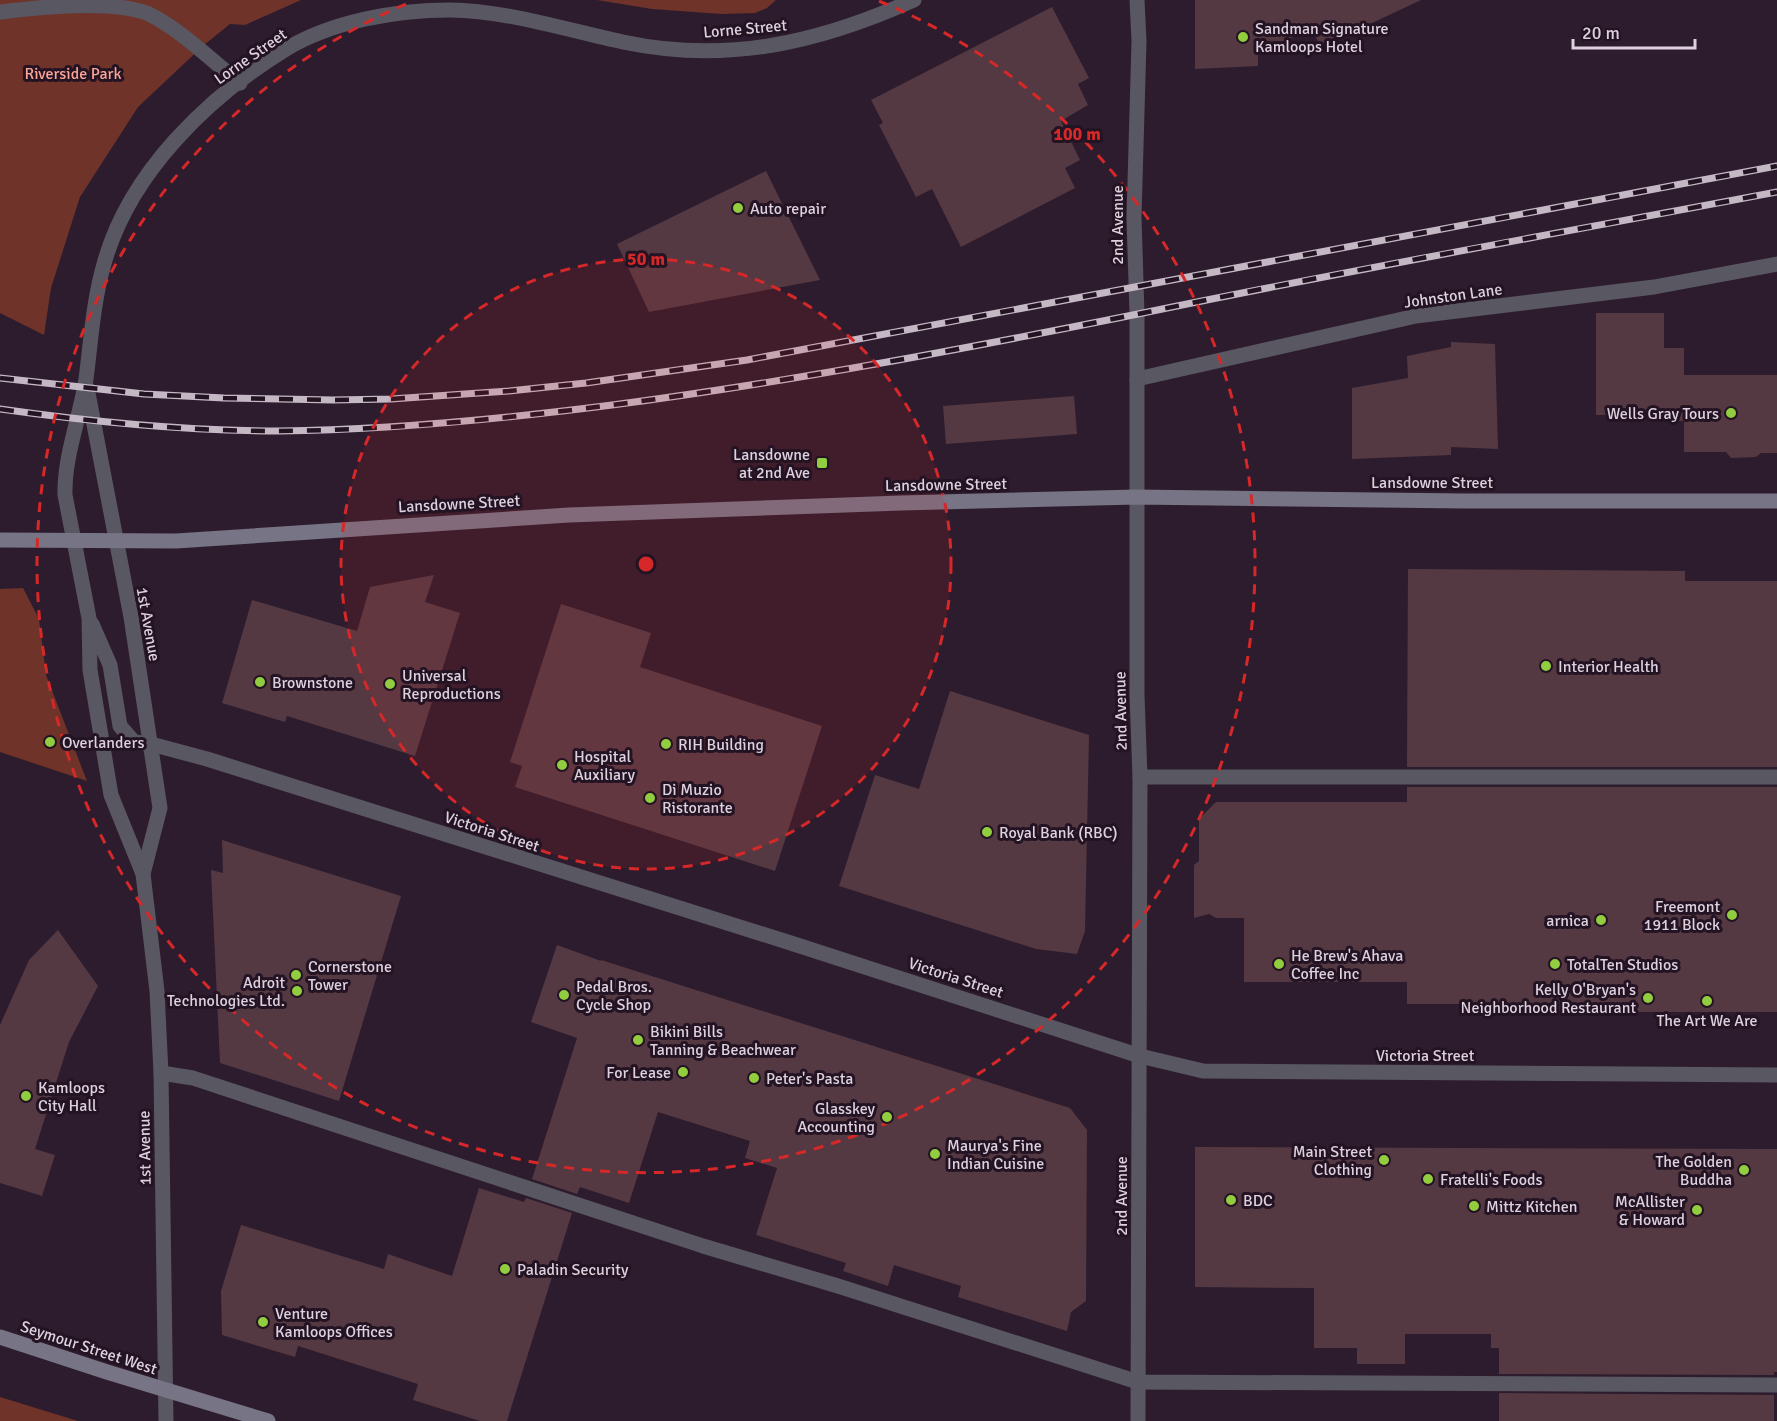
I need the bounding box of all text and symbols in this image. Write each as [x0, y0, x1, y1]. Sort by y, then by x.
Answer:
scale bar [1573, 12, 1694, 50]
street label: Lorne Street [702, 15, 788, 43]
place label: Sandman Signature Kamloops Hotel [1255, 19, 1389, 57]
text: 20 m [1582, 22, 1620, 44]
street label: Lorne Street [210, 24, 291, 89]
marker: Sandman Signature Kamloops Hotel [1236, 30, 1250, 44]
park label: Riverside Park [25, 64, 121, 84]
text: 100 m [1053, 123, 1101, 145]
street label: 2nd Avenue [1108, 185, 1128, 265]
place label: Auto repair [750, 199, 826, 219]
marker: Auto repair [731, 201, 745, 215]
text: 50 m [627, 248, 665, 270]
street label: Johnston Lane [1403, 279, 1504, 313]
place label: Wells Gray Tours [1607, 404, 1719, 424]
marker: Wells Gray Tours [1724, 406, 1738, 420]
place label: Lansdowne at 2nd Ave [733, 445, 810, 483]
marker: Lansdowne at 2nd Ave [815, 456, 829, 470]
street label: Lansdowne Street [1371, 473, 1493, 493]
street label: Lansdowne Street [885, 474, 1008, 496]
street label: Lansdowne Street [398, 491, 521, 517]
centre of rings [636, 554, 656, 574]
street label: 1st Avenue [132, 586, 164, 663]
place label: Interior Health [1558, 657, 1659, 677]
marker: Interior Health [1539, 659, 1553, 673]
place label: Universal Reproductions [402, 666, 501, 704]
street label: 2nd Avenue [1110, 671, 1132, 751]
place label: Brownstone [272, 673, 353, 693]
marker: Brownstone [253, 675, 267, 689]
marker: Universal Reproductions [383, 677, 397, 691]
place label: Overlanders [62, 733, 144, 753]
marker: Overlanders [43, 735, 57, 749]
place label: RIH Building [678, 735, 764, 755]
marker: RIH Building [659, 737, 673, 751]
place label: Hospital Auxiliary [574, 747, 635, 785]
marker: Hospital Auxiliary [555, 758, 569, 772]
place label: Di Muzio Ristorante [662, 780, 733, 818]
marker: Di Muzio Ristorante [643, 791, 657, 805]
street label: Victoria Street [442, 807, 542, 857]
place label: Royal Bank (RBC) [999, 823, 1118, 843]
marker: Royal Bank (RBC) [980, 825, 994, 839]
place label: Freemont 1911 Block [1644, 897, 1720, 935]
marker: Freemont 1911 Block [1725, 908, 1739, 922]
place label: arnica [1546, 911, 1589, 931]
marker: arnica [1594, 913, 1608, 927]
place label: He Brew's Ahava Coffee Inc [1291, 946, 1403, 984]
street label: Victoria Street [906, 953, 1006, 1003]
place label: TotalTen Studios [1567, 955, 1678, 975]
place label: Cornerstone Tower [308, 957, 392, 995]
marker: He Brew's Ahava Coffee Inc [1272, 957, 1286, 971]
marker: TotalTen Studios [1548, 957, 1562, 971]
marker: Cornerstone Tower [289, 968, 303, 982]
place label: Adroit Technologies Ltd. [167, 973, 285, 1011]
place label: Pedal Bros. Cycle Shop [576, 977, 652, 1015]
place label: Kelly O'Bryan's Neighborhood Restaurant [1461, 980, 1636, 1018]
marker: Adroit Technologies Ltd. [290, 984, 304, 998]
marker: Pedal Bros. Cycle Shop [557, 988, 571, 1002]
marker: Kelly O'Bryan's Neighborhood Restaurant [1641, 991, 1655, 1005]
marker: The Art We Are [1700, 994, 1714, 1008]
place label: The Art We Are [1656, 1011, 1758, 1031]
place label: Bikini Bills Tanning & Beachwear [650, 1022, 796, 1060]
marker: Bikini Bills Tanning & Beachwear [631, 1033, 645, 1047]
street label: Victoria Street [1376, 1046, 1475, 1066]
place label: For Lease [606, 1063, 671, 1083]
marker: For Lease [676, 1065, 690, 1079]
place label: Peter's Pasta [766, 1069, 853, 1089]
marker: Peter's Pasta [747, 1071, 761, 1085]
place label: Kamloops City Hall [38, 1078, 105, 1116]
marker: Kamloops City Hall [19, 1089, 33, 1103]
place label: Glasskey Accounting [797, 1099, 876, 1137]
street label: 1st Avenue [134, 1110, 156, 1186]
marker: Glasskey Accounting [880, 1110, 894, 1124]
place label: Maurya's Fine Indian Cuisine [947, 1136, 1044, 1174]
place label: Main Street Clothing [1293, 1142, 1372, 1180]
marker: Maurya's Fine Indian Cuisine [928, 1147, 942, 1161]
place label: The Golden Buddha [1655, 1152, 1732, 1190]
marker: Main Street Clothing [1377, 1153, 1391, 1167]
street label: 2nd Avenue [1112, 1156, 1132, 1236]
marker: The Golden Buddha [1737, 1163, 1751, 1177]
place label: Fratelli's Foods [1440, 1170, 1542, 1190]
marker: Fratelli's Foods [1421, 1172, 1435, 1186]
place label: BDC [1243, 1191, 1273, 1211]
place label: McAllister & Howard [1615, 1192, 1685, 1230]
marker: BDC [1224, 1193, 1238, 1207]
place label: Mittz Kitchen [1486, 1197, 1578, 1217]
marker: Mittz Kitchen [1467, 1199, 1481, 1213]
marker: McAllister & Howard [1690, 1203, 1704, 1217]
place label: Paladin Security [517, 1260, 629, 1280]
marker: Paladin Security [498, 1262, 512, 1276]
place label: Venture Kamloops Offices [275, 1304, 393, 1342]
marker: Venture Kamloops Offices [256, 1315, 270, 1329]
street label: Seymour Street West [18, 1316, 160, 1380]

